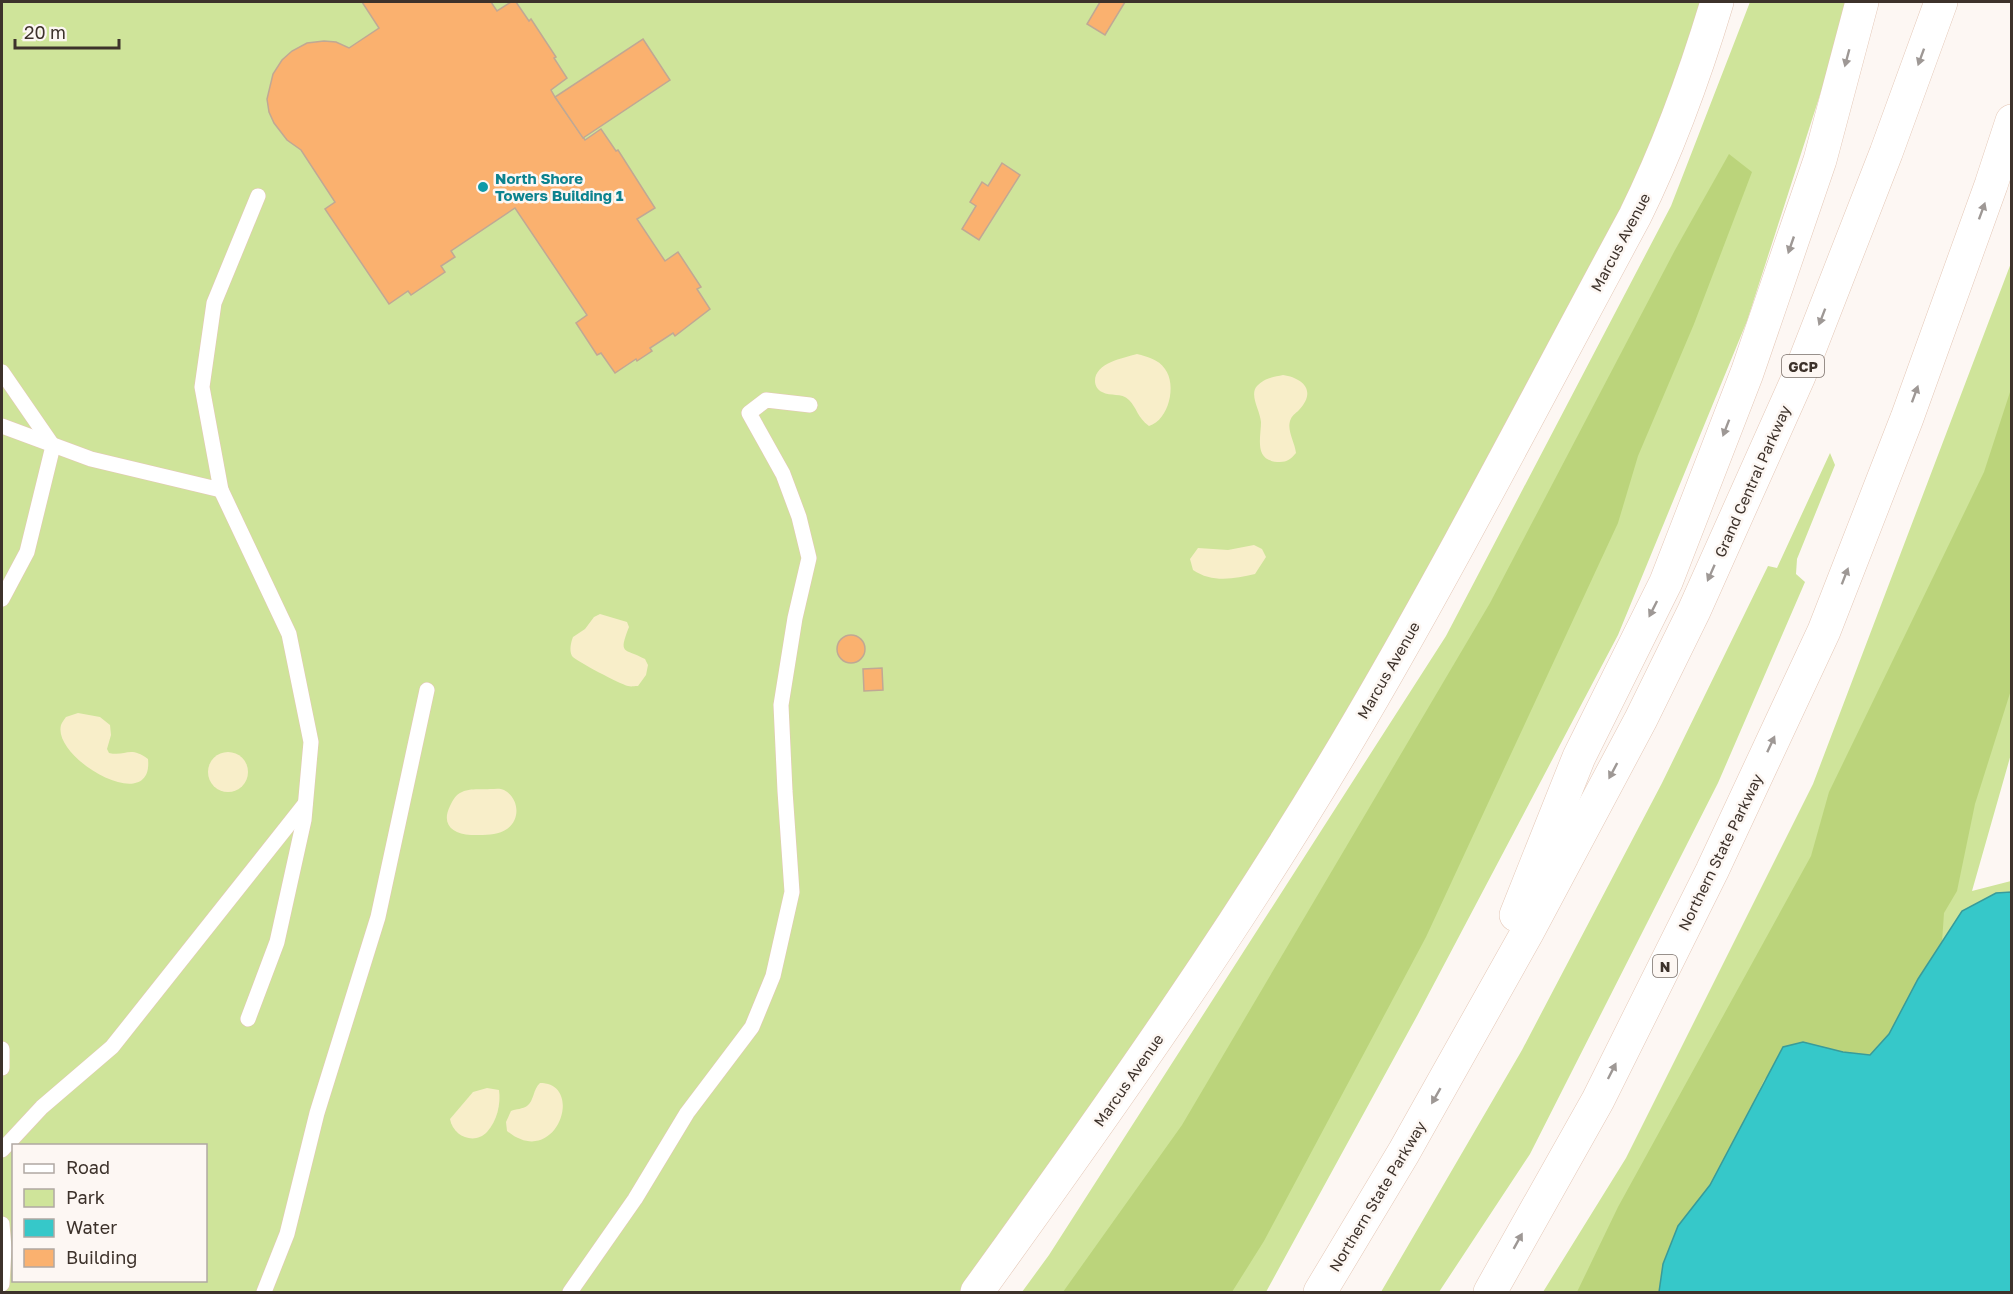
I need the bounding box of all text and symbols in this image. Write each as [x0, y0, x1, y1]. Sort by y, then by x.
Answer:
scale bar [15, 12, 118, 50]
text: 20 m [24, 21, 66, 43]
one-way arrow [1916, 48, 1926, 66]
one-way arrow [1842, 49, 1851, 67]
place label: North Shore Towers Building 1 [495, 169, 624, 204]
marker: North Shore Towers Building 1 [476, 180, 490, 194]
street label: Marcus Avenue [1586, 189, 1654, 294]
one-way arrow [1977, 202, 1987, 220]
one-way arrow [1786, 236, 1796, 254]
one-way arrow [1817, 308, 1826, 326]
road number: GCP [1782, 355, 1824, 377]
one-way arrow [1911, 385, 1921, 403]
street label: Grand Central Parkway [1710, 402, 1794, 560]
one-way arrow [1721, 420, 1731, 438]
one-way arrow [1705, 564, 1715, 582]
one-way arrow [1841, 567, 1851, 585]
one-way arrow [1648, 601, 1657, 618]
street label: Marcus Avenue [1353, 618, 1423, 722]
one-way arrow [1767, 736, 1776, 753]
one-way arrow [1609, 763, 1618, 780]
street label: Northern State Parkway [1674, 770, 1766, 933]
road number: N [1653, 955, 1677, 977]
street label: Marcus Avenue [1089, 1030, 1167, 1130]
one-way arrow [1608, 1062, 1617, 1079]
one-way arrow [1431, 1088, 1441, 1105]
street label: Northern State Parkway [1325, 1117, 1429, 1275]
legend [12, 1144, 207, 1282]
text: Road [66, 1156, 110, 1178]
text: Park [66, 1186, 105, 1208]
text: Water [66, 1216, 117, 1238]
one-way arrow [1513, 1233, 1523, 1250]
text: Building [66, 1246, 137, 1268]

